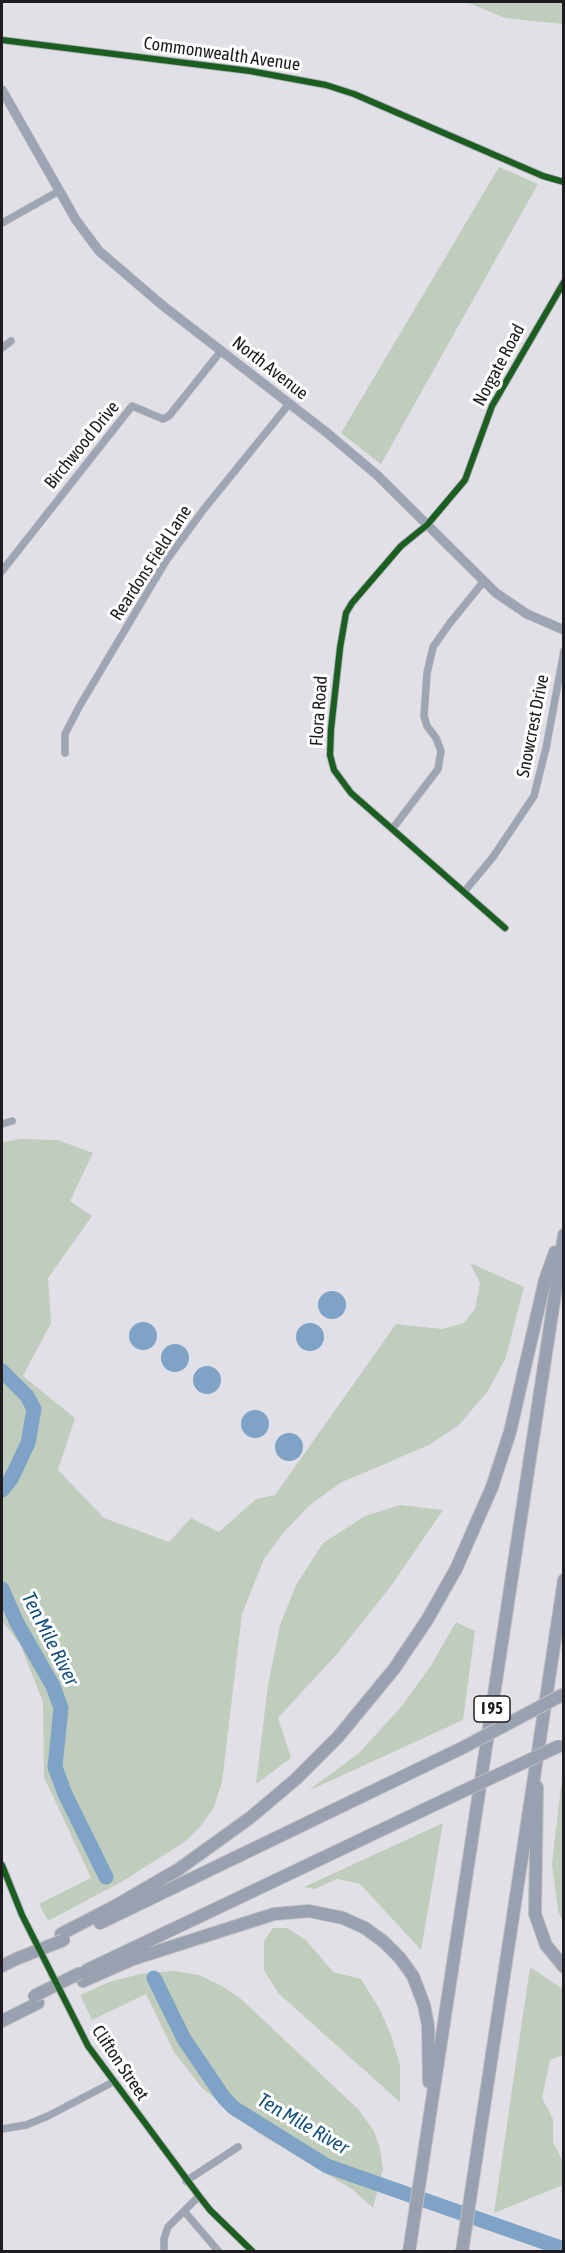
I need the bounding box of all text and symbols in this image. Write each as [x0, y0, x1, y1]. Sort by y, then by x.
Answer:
street label: Commonwealth Avenue [142, 32, 302, 76]
street label: Norgate Road [468, 320, 530, 410]
street label: North Avenue [228, 332, 312, 404]
street label: Birchwood Drive [40, 397, 124, 493]
street label: Reardons Field Lane [106, 501, 196, 625]
street label: Snowcrest Drive [512, 673, 554, 779]
street label: Flora Road [306, 675, 332, 747]
water label: Ten Mile River [16, 1588, 84, 1690]
road number: I 95 [474, 1696, 510, 1722]
street label: Clifton Street [87, 2021, 153, 2105]
water label: Ten Mile River [253, 2088, 353, 2160]

